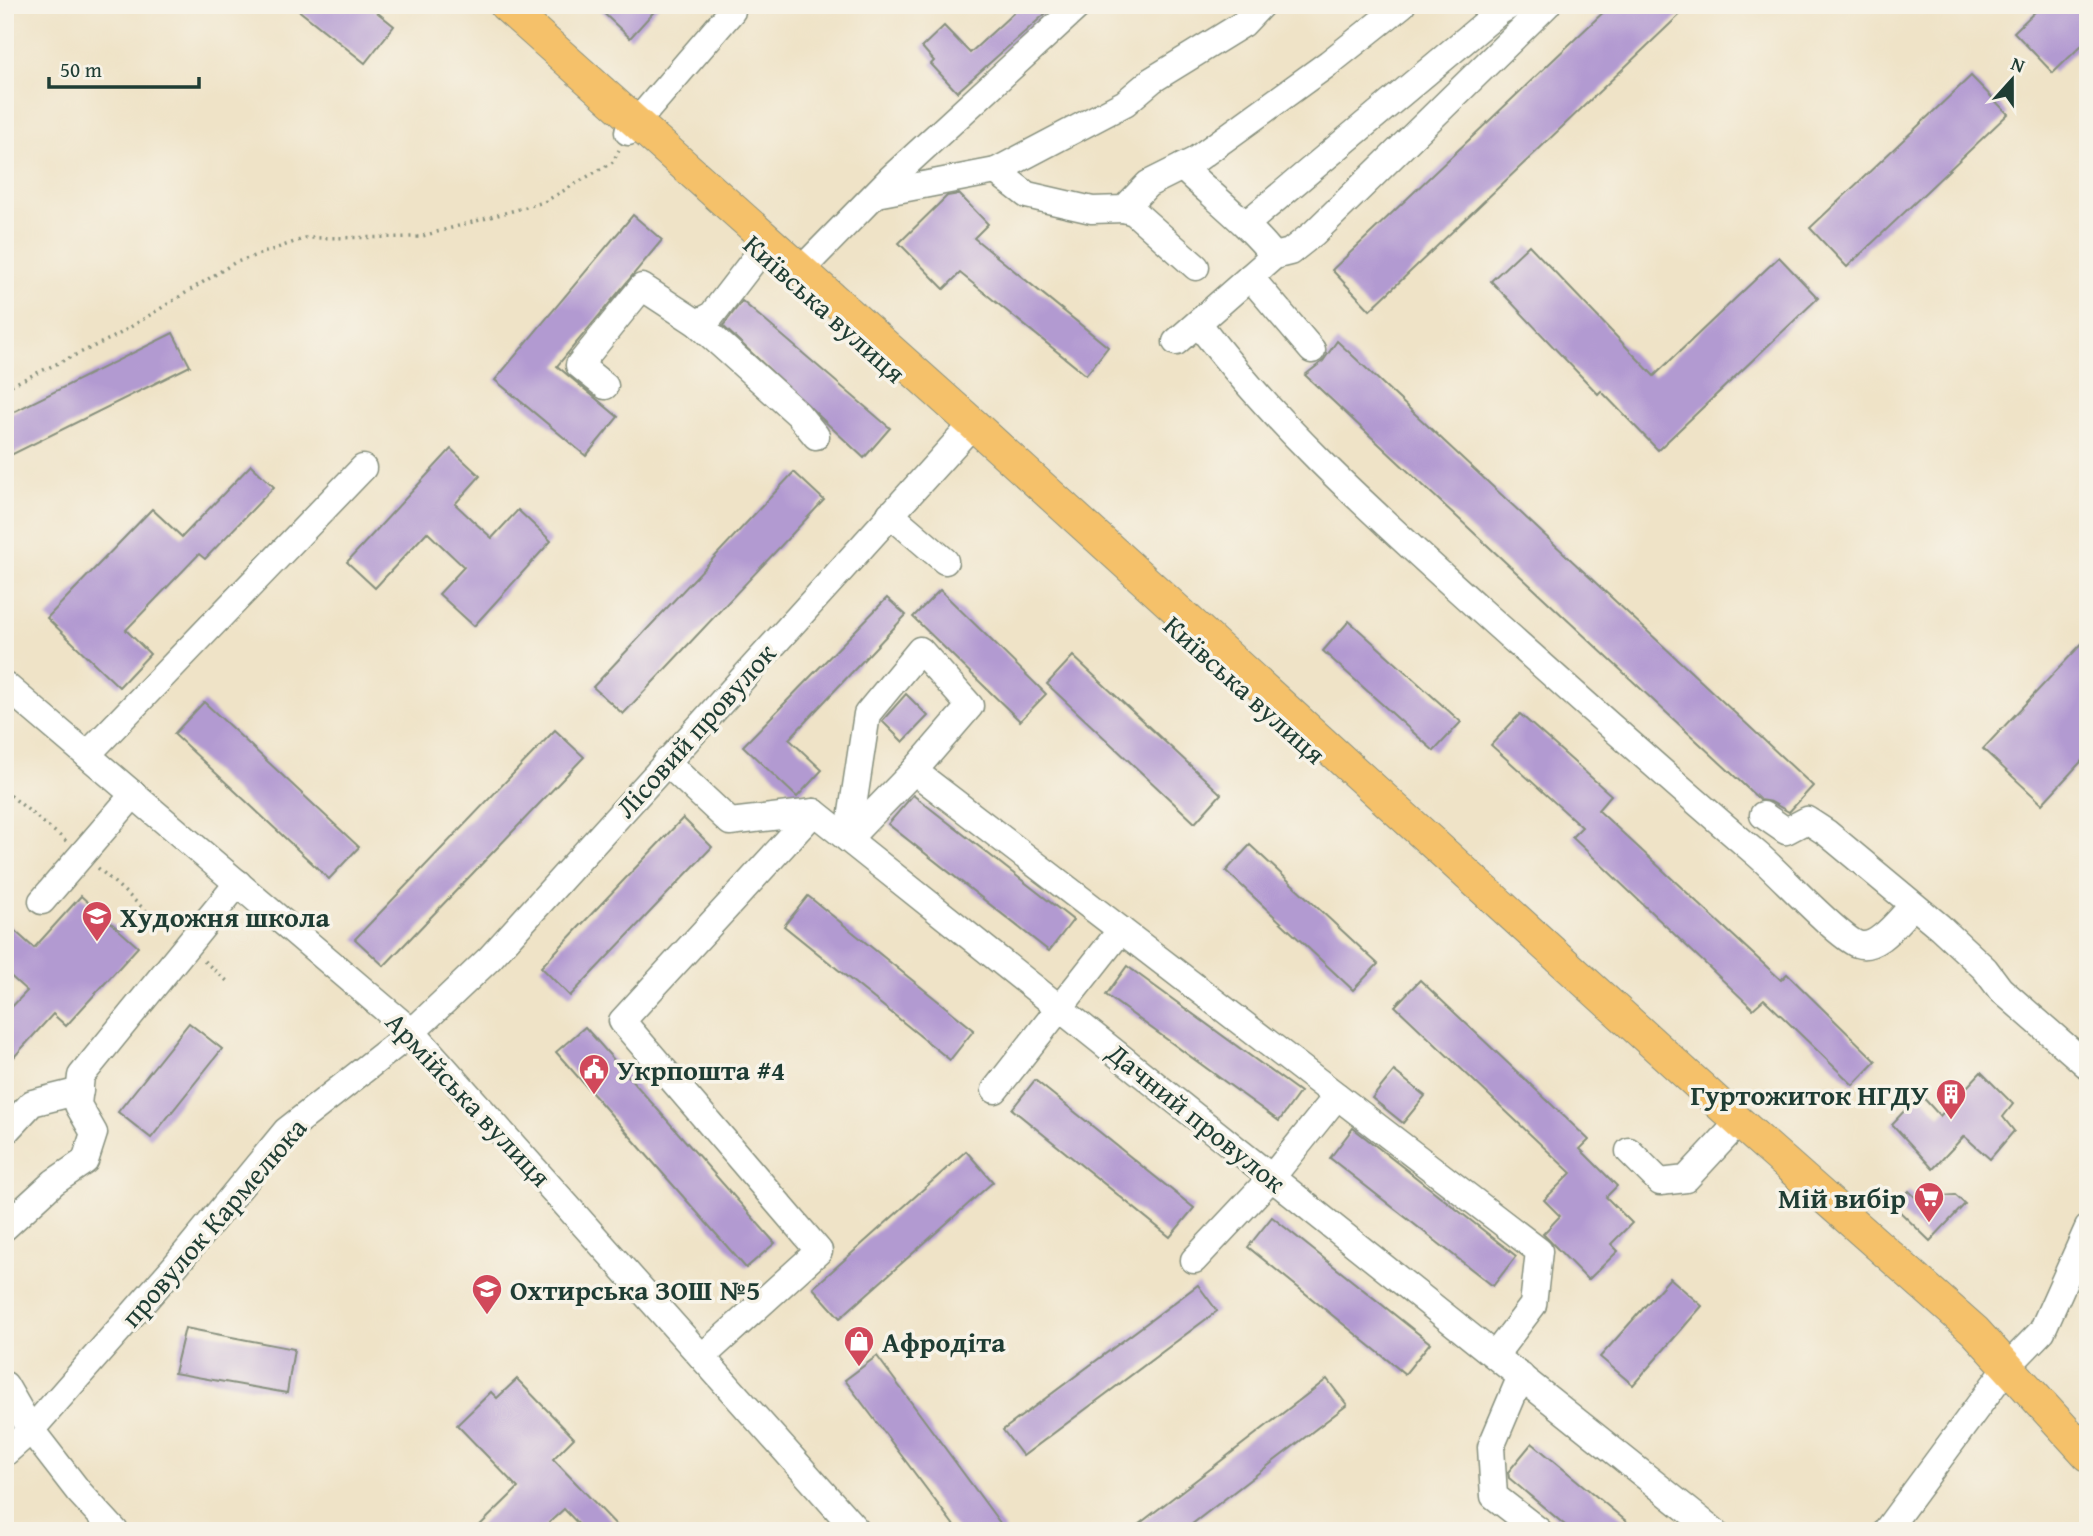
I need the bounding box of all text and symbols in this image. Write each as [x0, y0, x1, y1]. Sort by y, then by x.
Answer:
scale bar [49, 46, 200, 90]
north arrow [1978, 46, 2048, 116]
text: N [2007, 49, 2029, 80]
text: 50 m [60, 54, 102, 85]
street label: Київська вулиця [735, 224, 915, 392]
street label: Київська вулиця [1155, 605, 1335, 773]
street label: Лісовий провулок [605, 633, 785, 827]
place label: Художня школа [120, 896, 330, 937]
school or university icon: Художня школа [80, 899, 114, 943]
street label: Армійська вулиця [377, 1002, 561, 1196]
street label: Дачний провулок [1098, 1031, 1295, 1202]
place label: Укрпошта #4 [617, 1049, 785, 1090]
public building icon: Укрпошта #4 [577, 1052, 611, 1096]
place label: Гуртожиток НГДУ [1690, 1074, 1929, 1115]
building icon: Гуртожиток НГДУ [1934, 1077, 1968, 1121]
street label: провулок Кармелюка [110, 1108, 316, 1336]
place label: Мій вибір [1778, 1177, 1906, 1218]
supermarket icon: Мій вибір [1912, 1180, 1946, 1224]
place label: Охтирська ЗОШ №5 [510, 1269, 761, 1310]
school or university icon: Охтирська ЗОШ №5 [470, 1272, 504, 1316]
place label: Афродіта [882, 1321, 1006, 1362]
shop icon: Афродіта [842, 1324, 876, 1368]

